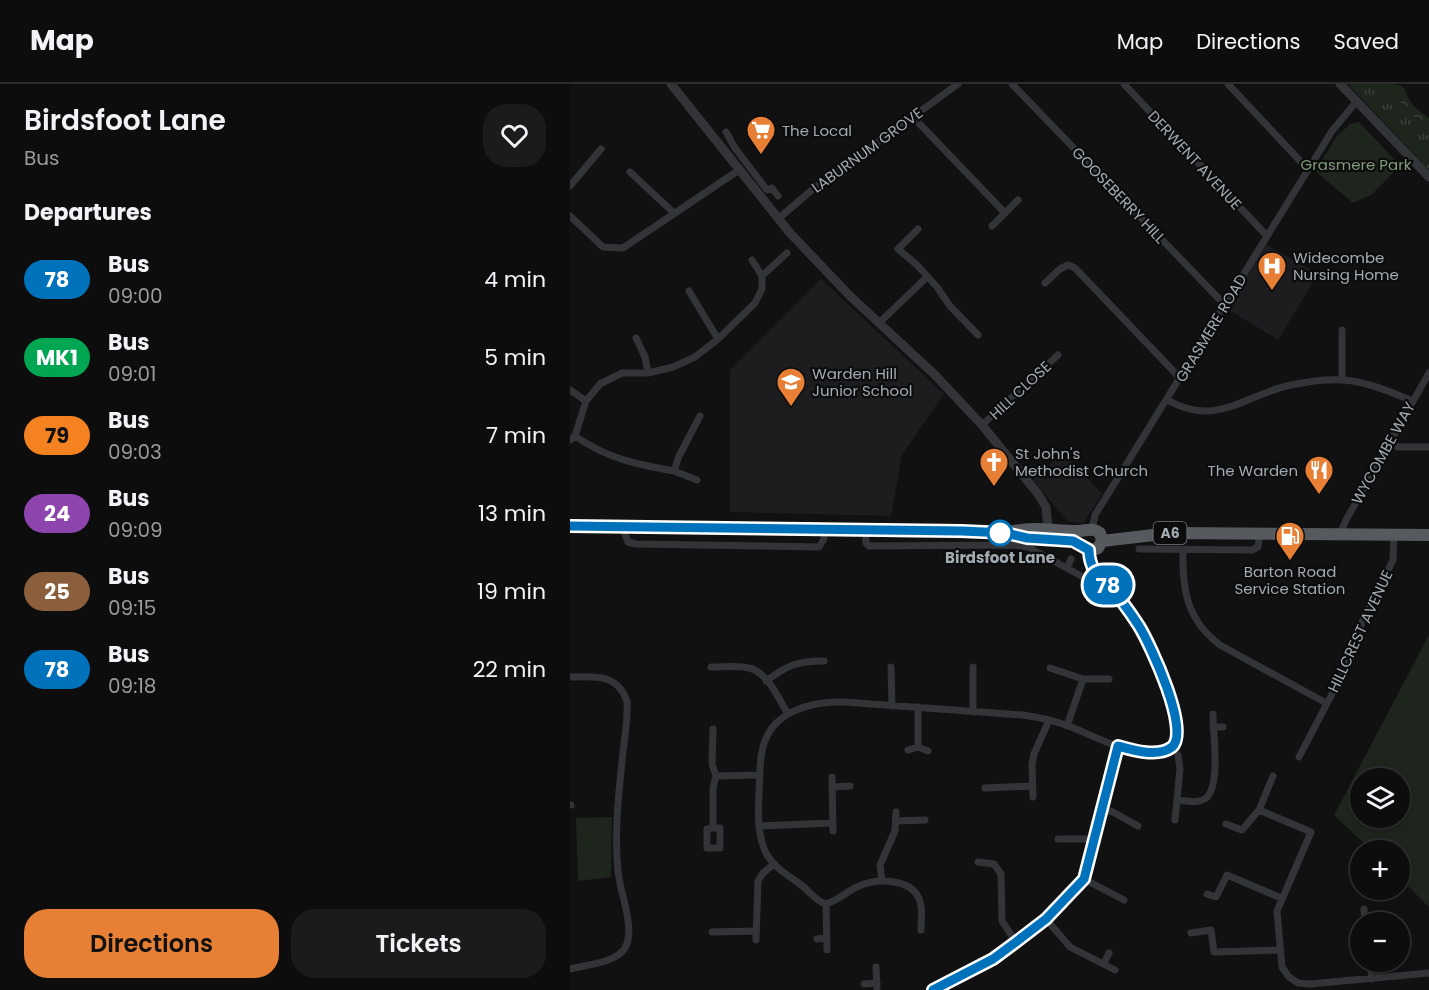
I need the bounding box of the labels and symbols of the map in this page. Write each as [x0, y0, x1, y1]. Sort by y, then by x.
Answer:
street label: LABURNUM GROVE [807, 102, 927, 198]
street label: DERWENT AVENUE [1143, 106, 1247, 214]
supermarket icon: The Local [745, 114, 777, 156]
place label: The Local [782, 120, 852, 141]
street label: GOOSEBERRY HILL [1067, 142, 1171, 248]
park label: Grasmere Park [1300, 154, 1412, 175]
place label: Widecombe Nursing Home [1293, 247, 1399, 285]
hospital icon: Widecombe Nursing Home [1256, 250, 1288, 292]
street label: GRASMERE ROAD [1170, 270, 1252, 386]
street label: HILL CLOSE [985, 356, 1055, 424]
place label: Warden Hill Junior School [812, 363, 912, 401]
school or university icon: Warden Hill Junior School [775, 366, 807, 408]
street label: WYCOMBE WAY [1346, 398, 1420, 508]
place label: St John's Methodist Church [1015, 443, 1148, 481]
church icon: St John's Methodist Church [978, 446, 1010, 488]
restaurant icon: The Warden [1303, 454, 1335, 496]
place label: The Warden [1208, 460, 1298, 481]
marker: Birdsfoot Lane [987, 520, 1013, 546]
fuel station icon: Barton Road Service Station [1274, 520, 1306, 562]
road number: A6 [1154, 522, 1186, 544]
place label: Birdsfoot Lane [945, 547, 1055, 568]
place label: Barton Road Service Station [1235, 561, 1345, 599]
line badge: 78 [1081, 566, 1135, 604]
street label: HILLCREST AVENUE [1322, 566, 1398, 696]

